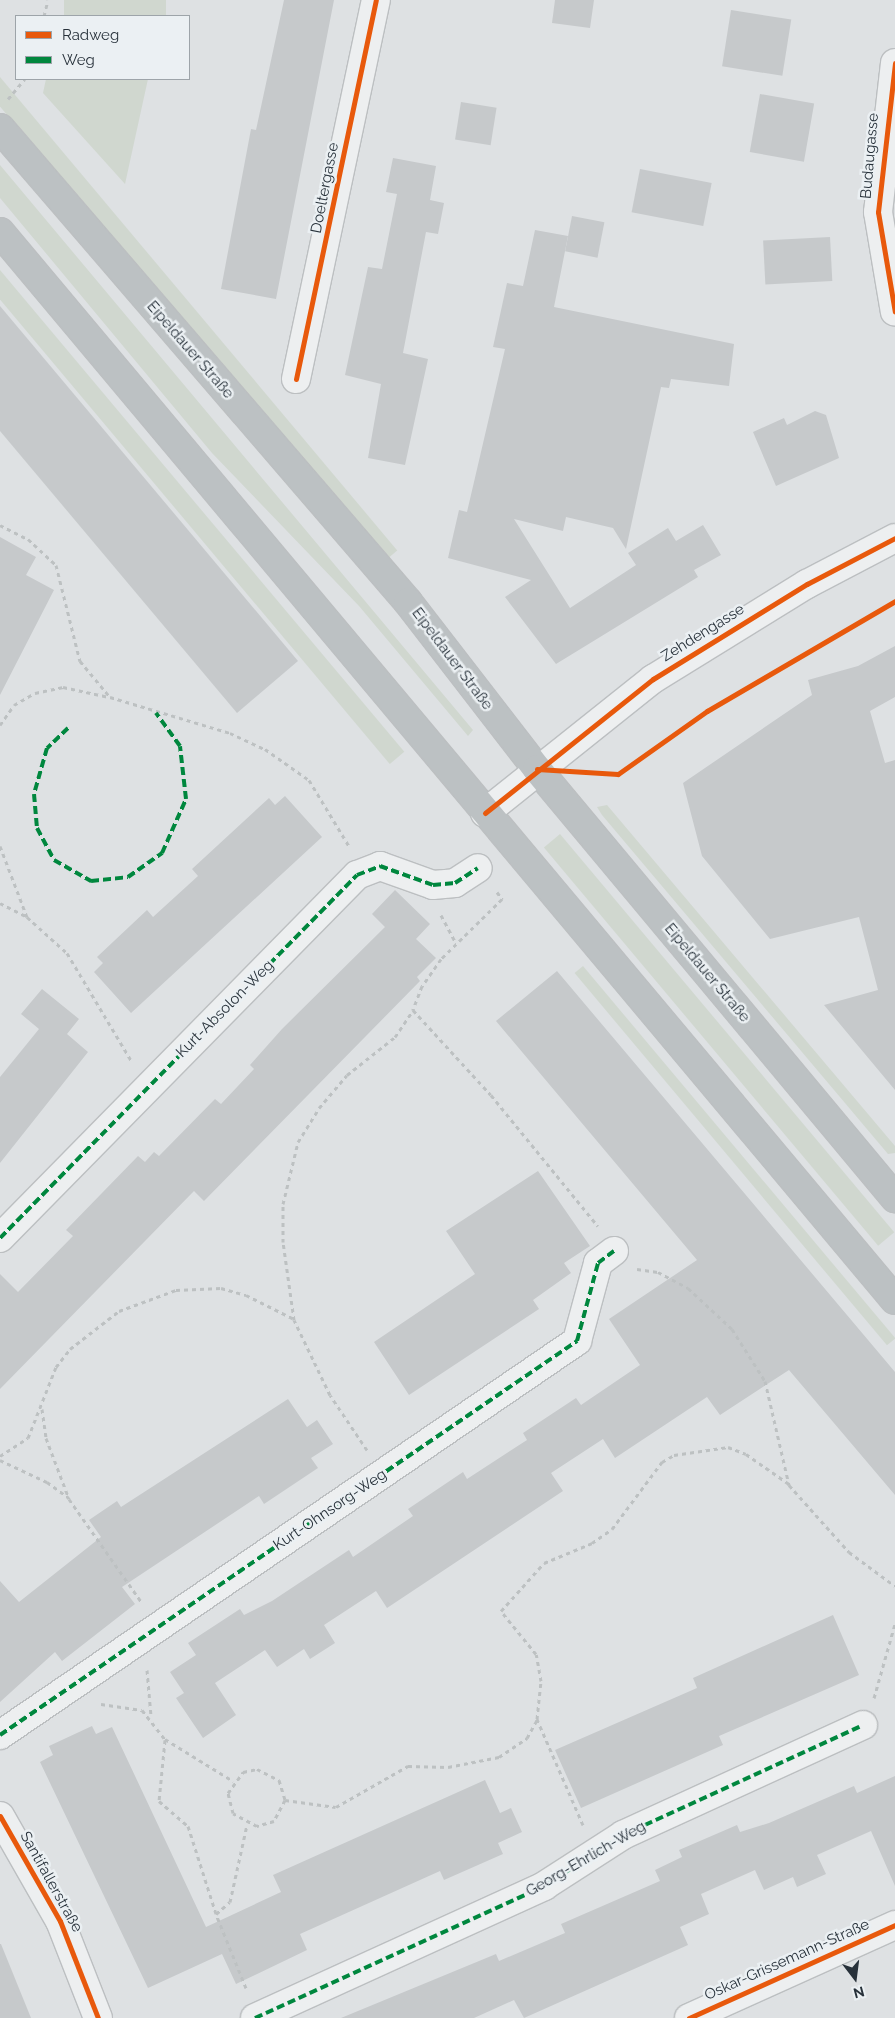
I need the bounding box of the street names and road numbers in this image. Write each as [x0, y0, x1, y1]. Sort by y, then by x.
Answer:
street label: Budaugasse [857, 112, 883, 200]
street label: Doeltergasse [307, 141, 343, 235]
street label: Eipeldauer Straße [143, 298, 237, 402]
street label: Zehdengasse [658, 600, 748, 666]
street label: Eipeldauer Straße [408, 604, 496, 714]
street label: Eipeldauer Straße [660, 920, 754, 1026]
street label: Kurt-Absolon-Weg [172, 956, 278, 1062]
street label: Kurt-Ohnsorg-Weg [270, 1465, 390, 1555]
street label: Georg-Ehrlich-Weg [523, 1817, 649, 1901]
street label: Santifallerstraße [16, 1829, 86, 1935]
street label: Oskar-Grissemann-Straße [702, 1915, 872, 2005]

